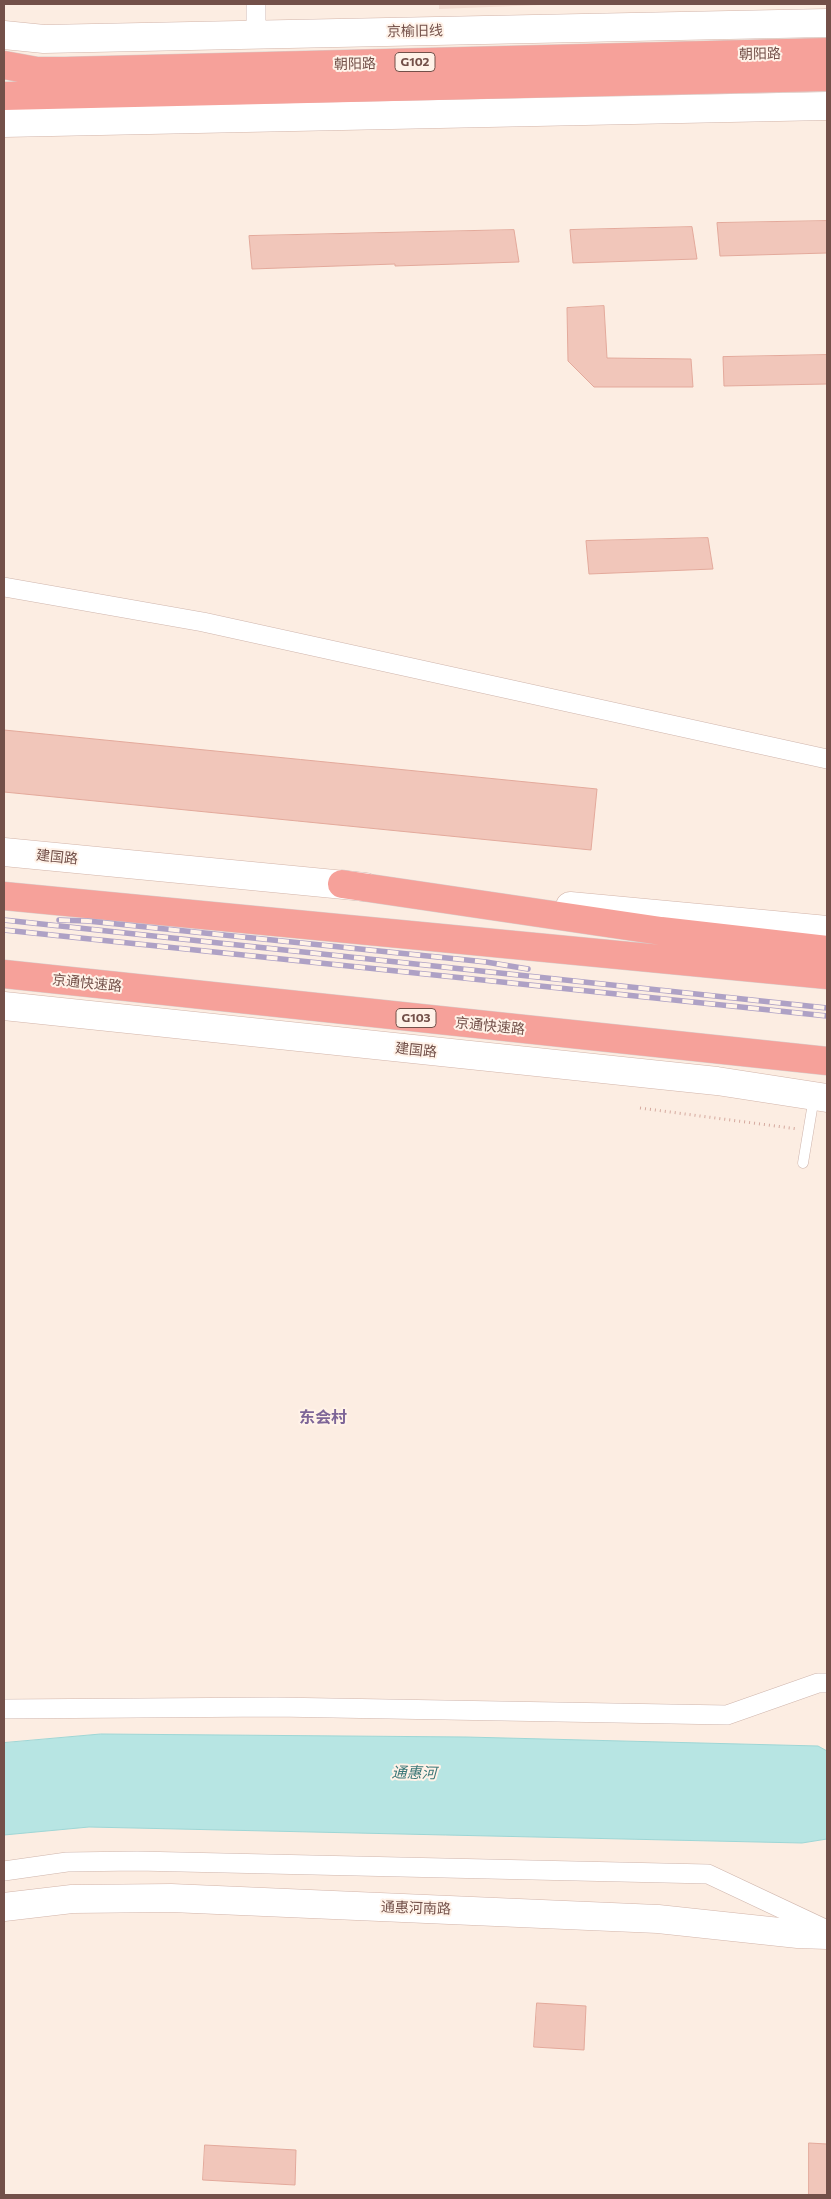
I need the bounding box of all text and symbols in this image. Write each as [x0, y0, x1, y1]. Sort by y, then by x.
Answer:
street label: 京榆旧线 [387, 22, 443, 40]
street label: 朝阳路 [739, 45, 781, 63]
road number: G102 [395, 52, 435, 72]
street label: 朝阳路 [334, 55, 376, 73]
street label: 建国路 [35, 846, 79, 868]
street label: 京通快速路 [51, 971, 123, 995]
road number: G103 [396, 1008, 436, 1028]
street label: 京通快速路 [454, 1014, 526, 1038]
street label: 建国路 [394, 1039, 438, 1061]
district label: 东会村 [299, 1408, 347, 1428]
water label: 通惠河 [391, 1764, 437, 1782]
street label: 通惠河南路 [381, 1898, 451, 1918]

